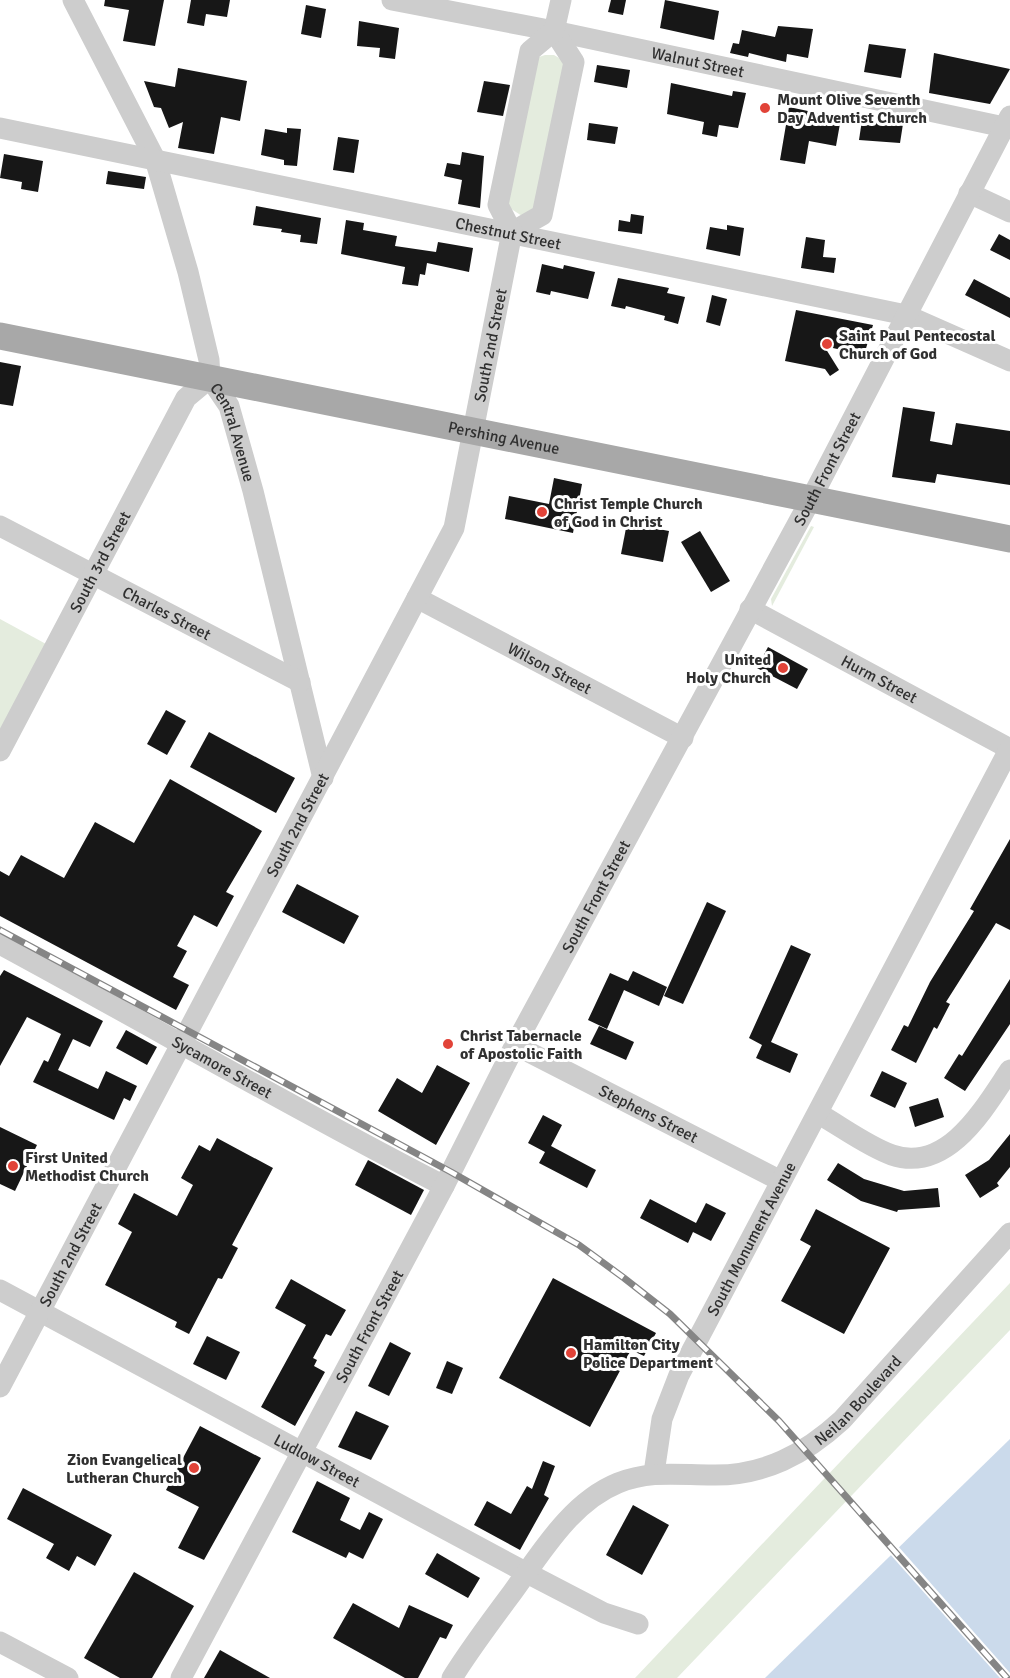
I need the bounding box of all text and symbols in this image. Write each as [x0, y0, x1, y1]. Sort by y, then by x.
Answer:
street label: Walnut Street [649, 43, 746, 82]
place label: Mount Olive Seventh Day Adventist Church [777, 90, 927, 128]
marker: Mount Olive Seventh Day Adventist Church [758, 101, 772, 115]
street label: Chestnut Street [453, 213, 563, 255]
street label: South 2nd Street [470, 287, 512, 404]
place label: Saint Paul Pentecostal Church of God [839, 326, 996, 364]
marker: Saint Paul Pentecostal Church of God [820, 337, 834, 351]
street label: Central Avenue [205, 379, 259, 484]
street label: South Front Street [790, 409, 866, 529]
street label: Pershing Avenue [446, 417, 561, 459]
place label: Christ Temple Church of God in Christ [554, 494, 703, 532]
marker: Christ Temple Church of God in Christ [535, 505, 549, 519]
street label: South 3rd Street [66, 508, 136, 616]
street label: Charles Street [119, 582, 214, 645]
street label: Wilson Street [504, 638, 595, 699]
place label: United Holy Church [686, 650, 771, 688]
street label: Hurm Street [837, 651, 921, 708]
marker: United Holy Church [776, 661, 790, 675]
street label: South 2nd Street [262, 769, 334, 881]
street label: South Front Street [558, 836, 635, 957]
place label: Christ Tabernacle of Apostolic Faith [460, 1026, 583, 1064]
street label: Sycamore Street [168, 1032, 276, 1104]
marker: Christ Tabernacle of Apostolic Faith [441, 1037, 455, 1051]
street label: Stephens Street [595, 1081, 701, 1148]
place label: First United Methodist Church [25, 1148, 149, 1186]
marker: First United Methodist Church [6, 1159, 20, 1173]
street label: South Monument Avenue [703, 1159, 801, 1319]
street label: South 2nd Street [35, 1199, 107, 1310]
street label: South Front Street [332, 1266, 409, 1387]
place label: Hamilton City Police Department [583, 1335, 713, 1373]
marker: Hamilton City Police Department [564, 1346, 578, 1360]
street label: Neilan Boulevard [811, 1352, 906, 1450]
street label: Ludlow Street [270, 1430, 364, 1493]
place label: Zion Evangelical Lutheran Church [66, 1450, 182, 1488]
marker: Zion Evangelical Lutheran Church [187, 1461, 201, 1475]

